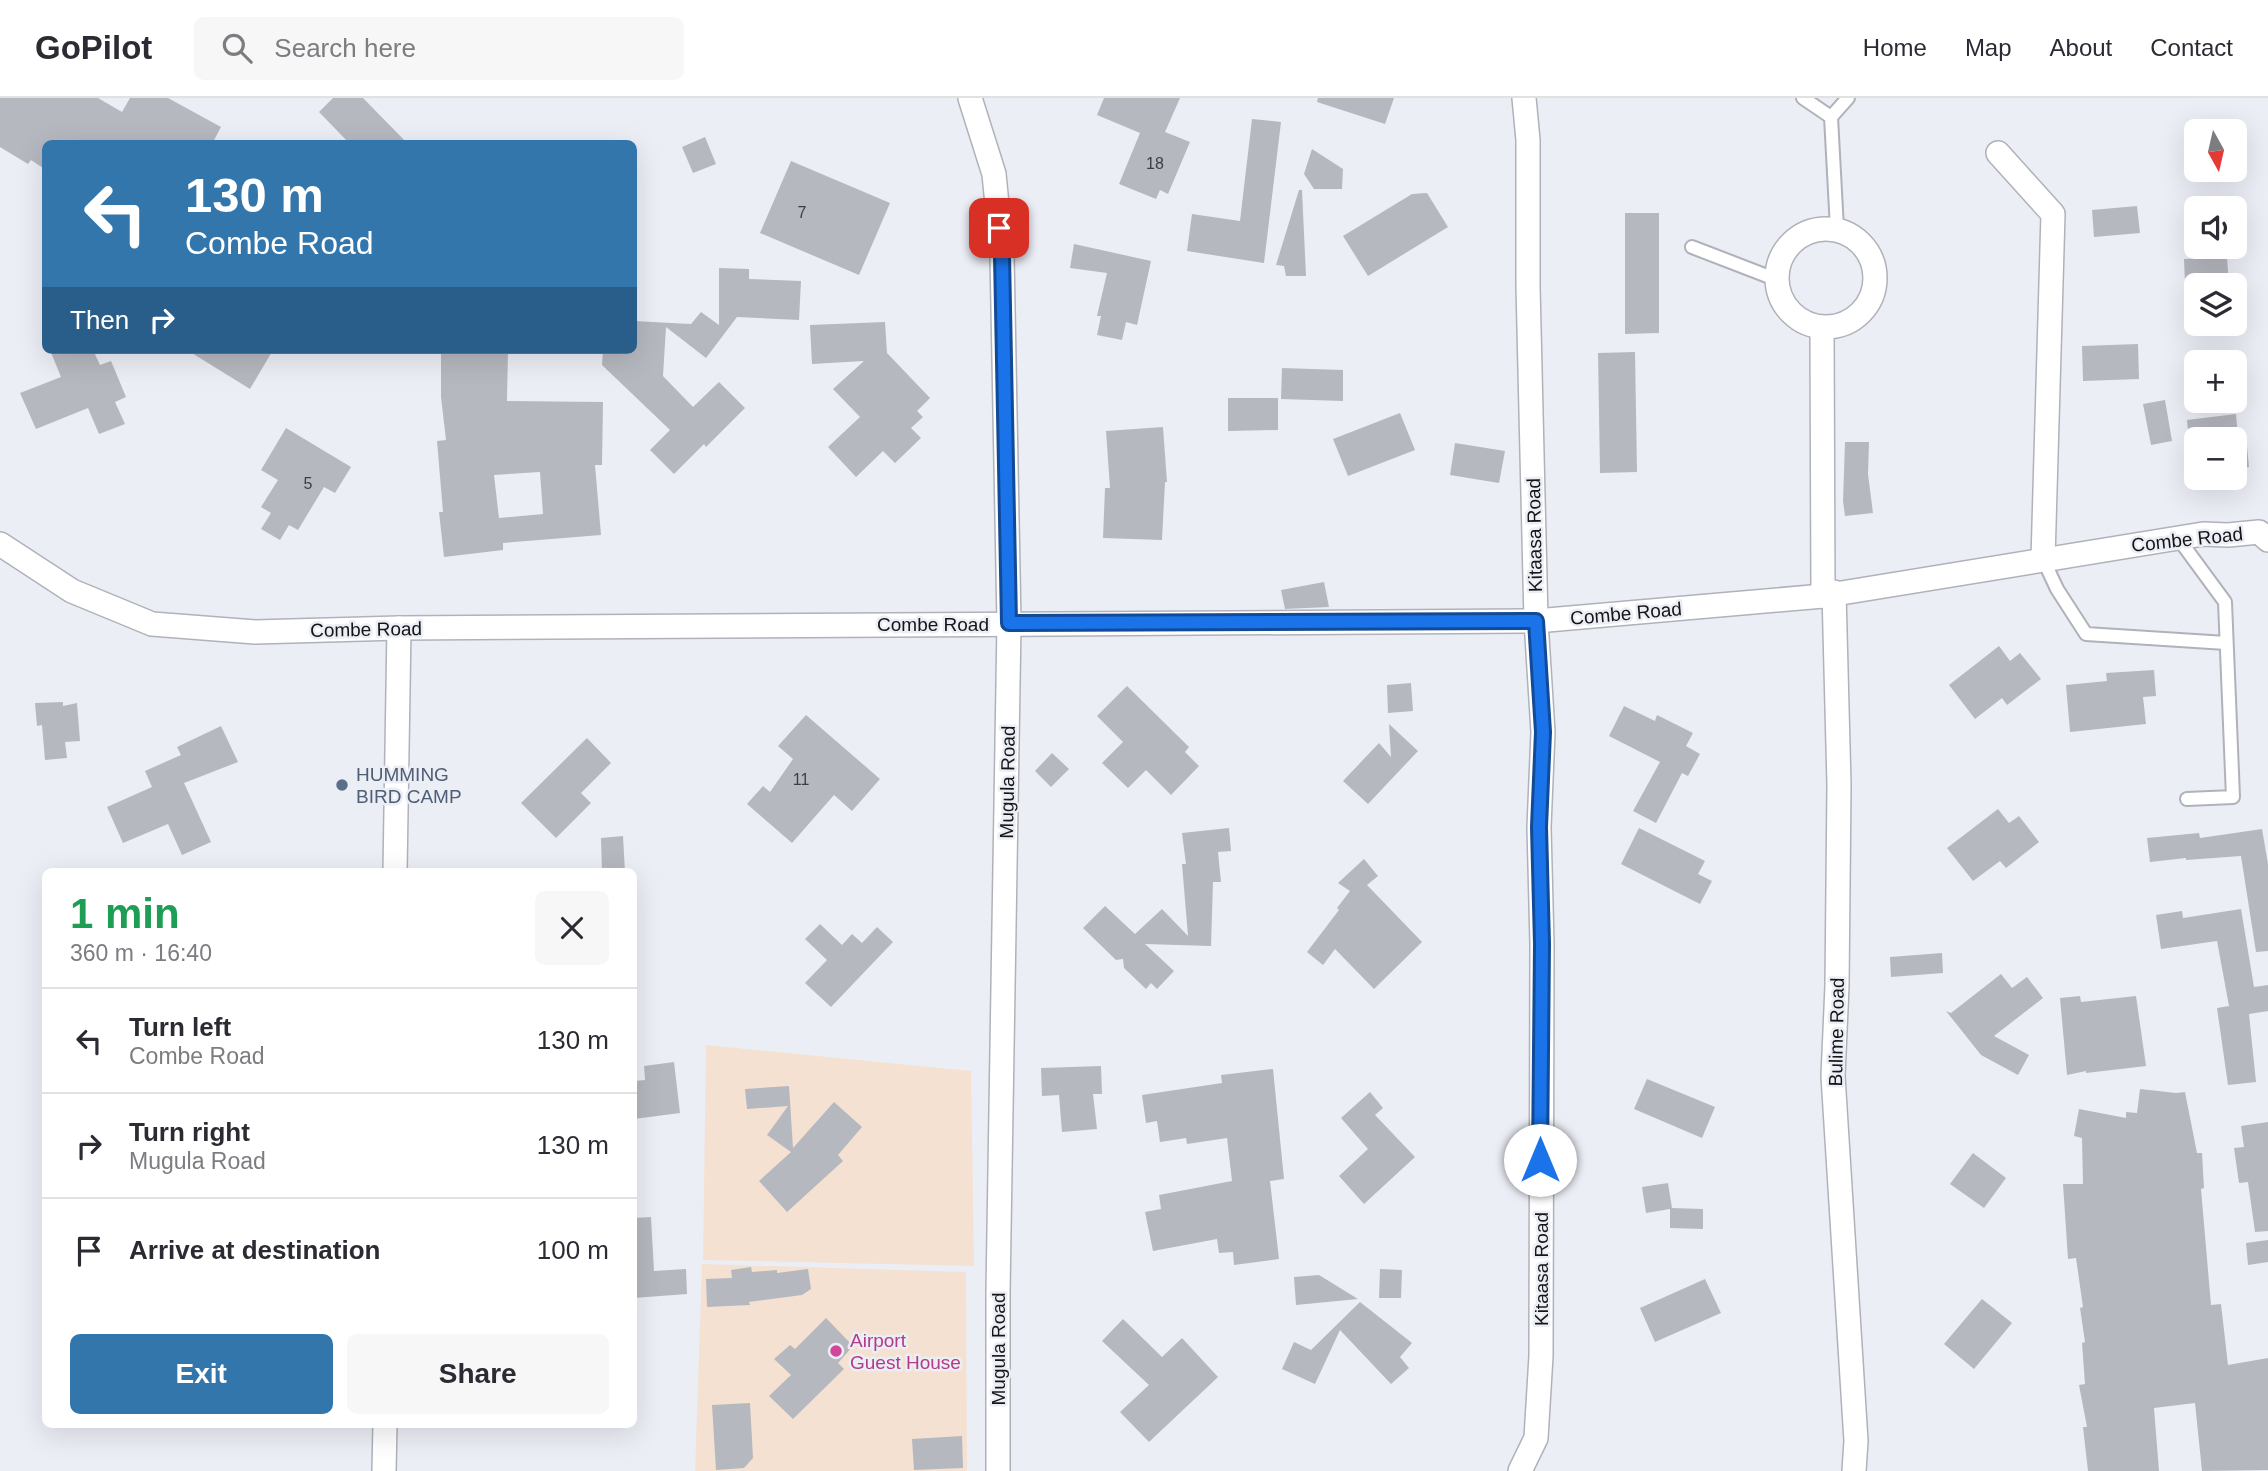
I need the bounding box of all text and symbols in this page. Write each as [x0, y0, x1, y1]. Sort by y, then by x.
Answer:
search box [194, 17, 684, 80]
text: GoPilot [35, 29, 152, 66]
icon: search [218, 29, 256, 67]
text: Search here [274, 33, 416, 63]
text: Home [1863, 34, 1927, 61]
text: Map [1965, 34, 2012, 61]
text: About [2050, 34, 2112, 61]
text: Contact [2150, 34, 2233, 61]
north arrow [2184, 119, 2247, 182]
map controls [2184, 119, 2247, 490]
house number: 18 [1146, 155, 1164, 172]
icon: left [70, 168, 161, 259]
text: 130 m [185, 168, 324, 222]
button: sound [2184, 196, 2247, 259]
pin [969, 198, 1029, 258]
house number: 7 [798, 204, 807, 221]
icon: arrive [980, 209, 1018, 247]
text: Combe Road [185, 225, 374, 261]
button: layers [2184, 273, 2247, 336]
icon: right [143, 301, 181, 339]
text: Then [70, 305, 129, 335]
button: + [2184, 350, 2247, 413]
button: − [2184, 427, 2247, 490]
house number: 5 [304, 475, 313, 492]
street label: Kitaasa Road [1523, 478, 1546, 592]
street label: Combe Road [2130, 523, 2244, 556]
street label: Combe Road [1569, 598, 1683, 629]
street label: Combe Road [877, 614, 989, 635]
street label: Combe Road [310, 618, 422, 641]
street label: Mugula Road [996, 725, 1019, 839]
place label: HUMMING BIRD CAMP [356, 764, 462, 807]
house number: 11 [793, 771, 809, 788]
marker: HUMMING BIRD CAMP [334, 777, 350, 793]
text: 1 min [70, 890, 180, 937]
button: close [535, 891, 609, 965]
text: 360 m · 16:40 [70, 940, 212, 966]
street label: Bulime Road [1825, 977, 1848, 1087]
text: Turn left [129, 1012, 231, 1042]
icon: left [70, 1022, 108, 1060]
text: 130 m [537, 1025, 609, 1055]
text: Combe Road [129, 1043, 265, 1069]
text: Turn right [129, 1117, 250, 1147]
position arrow [1503, 1123, 1577, 1197]
icon: right [70, 1127, 108, 1165]
text: 130 m [537, 1130, 609, 1160]
text: Mugula Road [129, 1148, 266, 1174]
street label: Kitaasa Road [1531, 1212, 1552, 1326]
icon: arrive [70, 1232, 108, 1270]
text: Arrive at destination [129, 1235, 380, 1265]
text: 100 m [537, 1235, 609, 1265]
street label: Mugula Road [988, 1292, 1009, 1406]
place label: Airport Guest House [850, 1330, 961, 1373]
button: Exit [70, 1334, 333, 1414]
button: Share [347, 1334, 609, 1414]
marker: Airport Guest House [828, 1343, 844, 1359]

